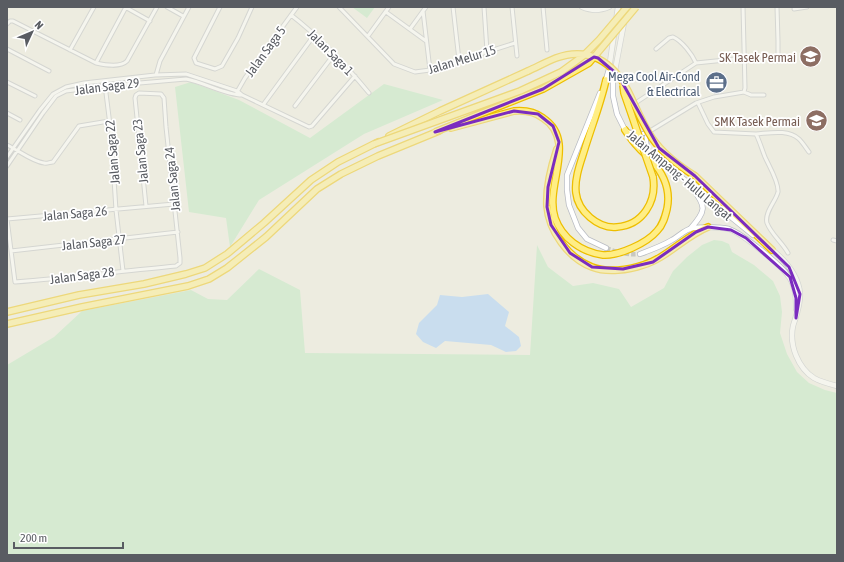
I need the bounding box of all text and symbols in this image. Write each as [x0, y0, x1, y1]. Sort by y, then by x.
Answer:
north arrow [12, 12, 52, 52]
text: N [33, 19, 46, 32]
street label: Jalan Saga 5 [242, 23, 289, 79]
street label: Jalan Saga 1 [305, 26, 357, 78]
street label: Jalan Melur 15 [427, 42, 498, 77]
school or university icon: SK Tasek Permai [798, 44, 824, 70]
place label: SK Tasek Permai [719, 50, 796, 65]
place label: Mega Cool Air-Cond & Electrical [608, 69, 701, 99]
office icon: Mega Cool Air-Cond & Electrical [703, 70, 729, 96]
street label: Jalan Saga 29 [74, 75, 140, 98]
school or university icon: SMK Tasek Permai [803, 108, 829, 134]
place label: SMK Tasek Permai [714, 114, 800, 129]
street label: Jalan Saga 23 [130, 118, 151, 184]
street label: Jalan Saga 22 [102, 119, 123, 185]
street label: Jalan Ampang - Hulu Langat [624, 127, 735, 224]
street label: Jalan Saga 24 [162, 146, 183, 212]
street label: Jalan Saga 26 [42, 203, 108, 224]
street label: Jalan Saga 27 [61, 232, 127, 253]
street label: Jalan Saga 28 [49, 264, 115, 287]
scale bar [14, 524, 123, 550]
text: 200 m [20, 531, 47, 545]

